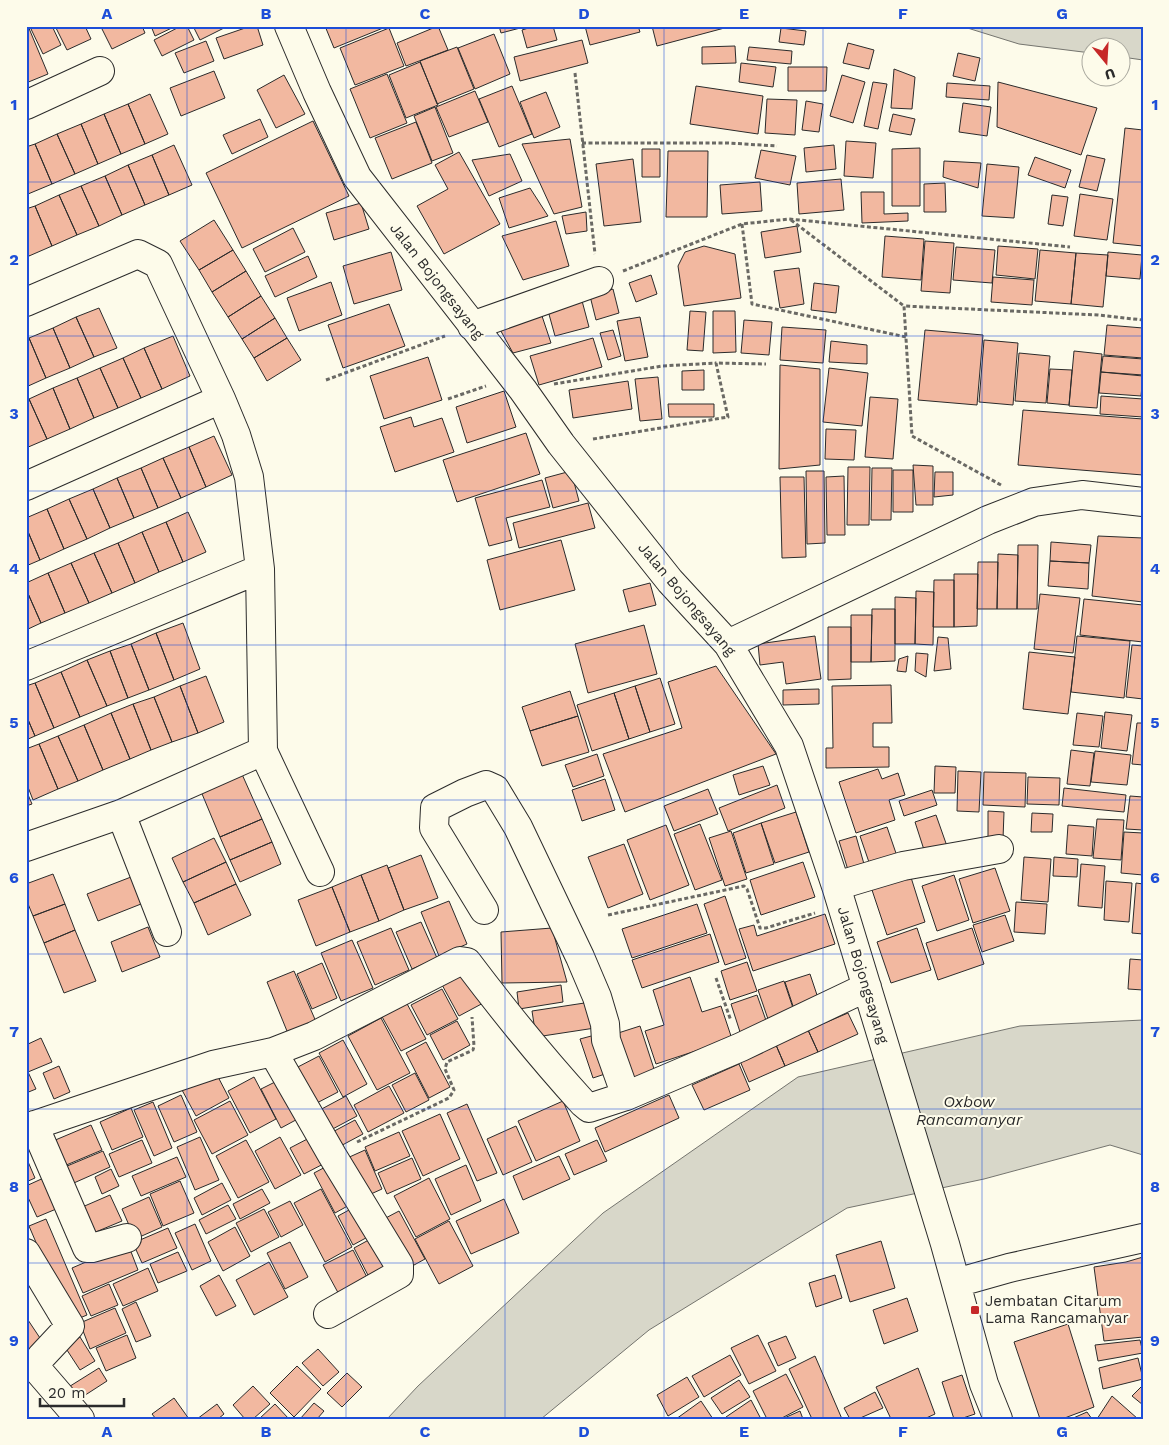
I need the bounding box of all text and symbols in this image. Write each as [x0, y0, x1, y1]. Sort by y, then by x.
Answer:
text: A [102, 4, 113, 23]
text: B [261, 4, 272, 23]
text: C [420, 4, 431, 23]
text: D [578, 4, 590, 23]
text: E [739, 4, 749, 23]
text: F [898, 4, 908, 23]
text: G [1056, 4, 1068, 23]
north arrow [1082, 38, 1132, 88]
text: U [1103, 65, 1117, 84]
text: 1 [11, 95, 17, 114]
text: 1 [1152, 95, 1158, 114]
street label: Jalan Bojongsayang [386, 219, 488, 343]
text: 2 [9, 250, 19, 269]
text: 2 [1150, 250, 1160, 269]
text: 3 [9, 404, 19, 423]
text: 3 [1150, 404, 1160, 423]
street label: Jalan Bojongsayang [634, 539, 740, 659]
text: 4 [9, 559, 19, 578]
text: 4 [1150, 559, 1160, 578]
text: 5 [9, 713, 19, 732]
text: 5 [1150, 713, 1160, 732]
text: 6 [9, 868, 19, 887]
text: 6 [1150, 868, 1160, 887]
street label: Jalan Bojongsayang [834, 904, 892, 1046]
text: 7 [9, 1022, 19, 1041]
text: 7 [1150, 1022, 1160, 1041]
water label: Oxbow Rancamanyar [916, 1092, 1023, 1129]
text: 8 [9, 1177, 19, 1196]
text: 8 [1150, 1177, 1160, 1196]
place label: Jembatan Citarum Lama Rancamanyar [985, 1292, 1129, 1327]
marker: Jembatan Citarum Lama Rancamanyar [969, 1304, 981, 1316]
text: 9 [9, 1331, 19, 1350]
text: 9 [1150, 1331, 1160, 1350]
scale bar [40, 1375, 124, 1407]
text: 20 m [48, 1384, 86, 1402]
text: A [102, 1422, 113, 1441]
text: B [261, 1422, 272, 1441]
text: C [420, 1422, 431, 1441]
text: D [578, 1422, 590, 1441]
text: E [739, 1422, 749, 1441]
text: F [898, 1422, 908, 1441]
text: G [1056, 1422, 1068, 1441]

